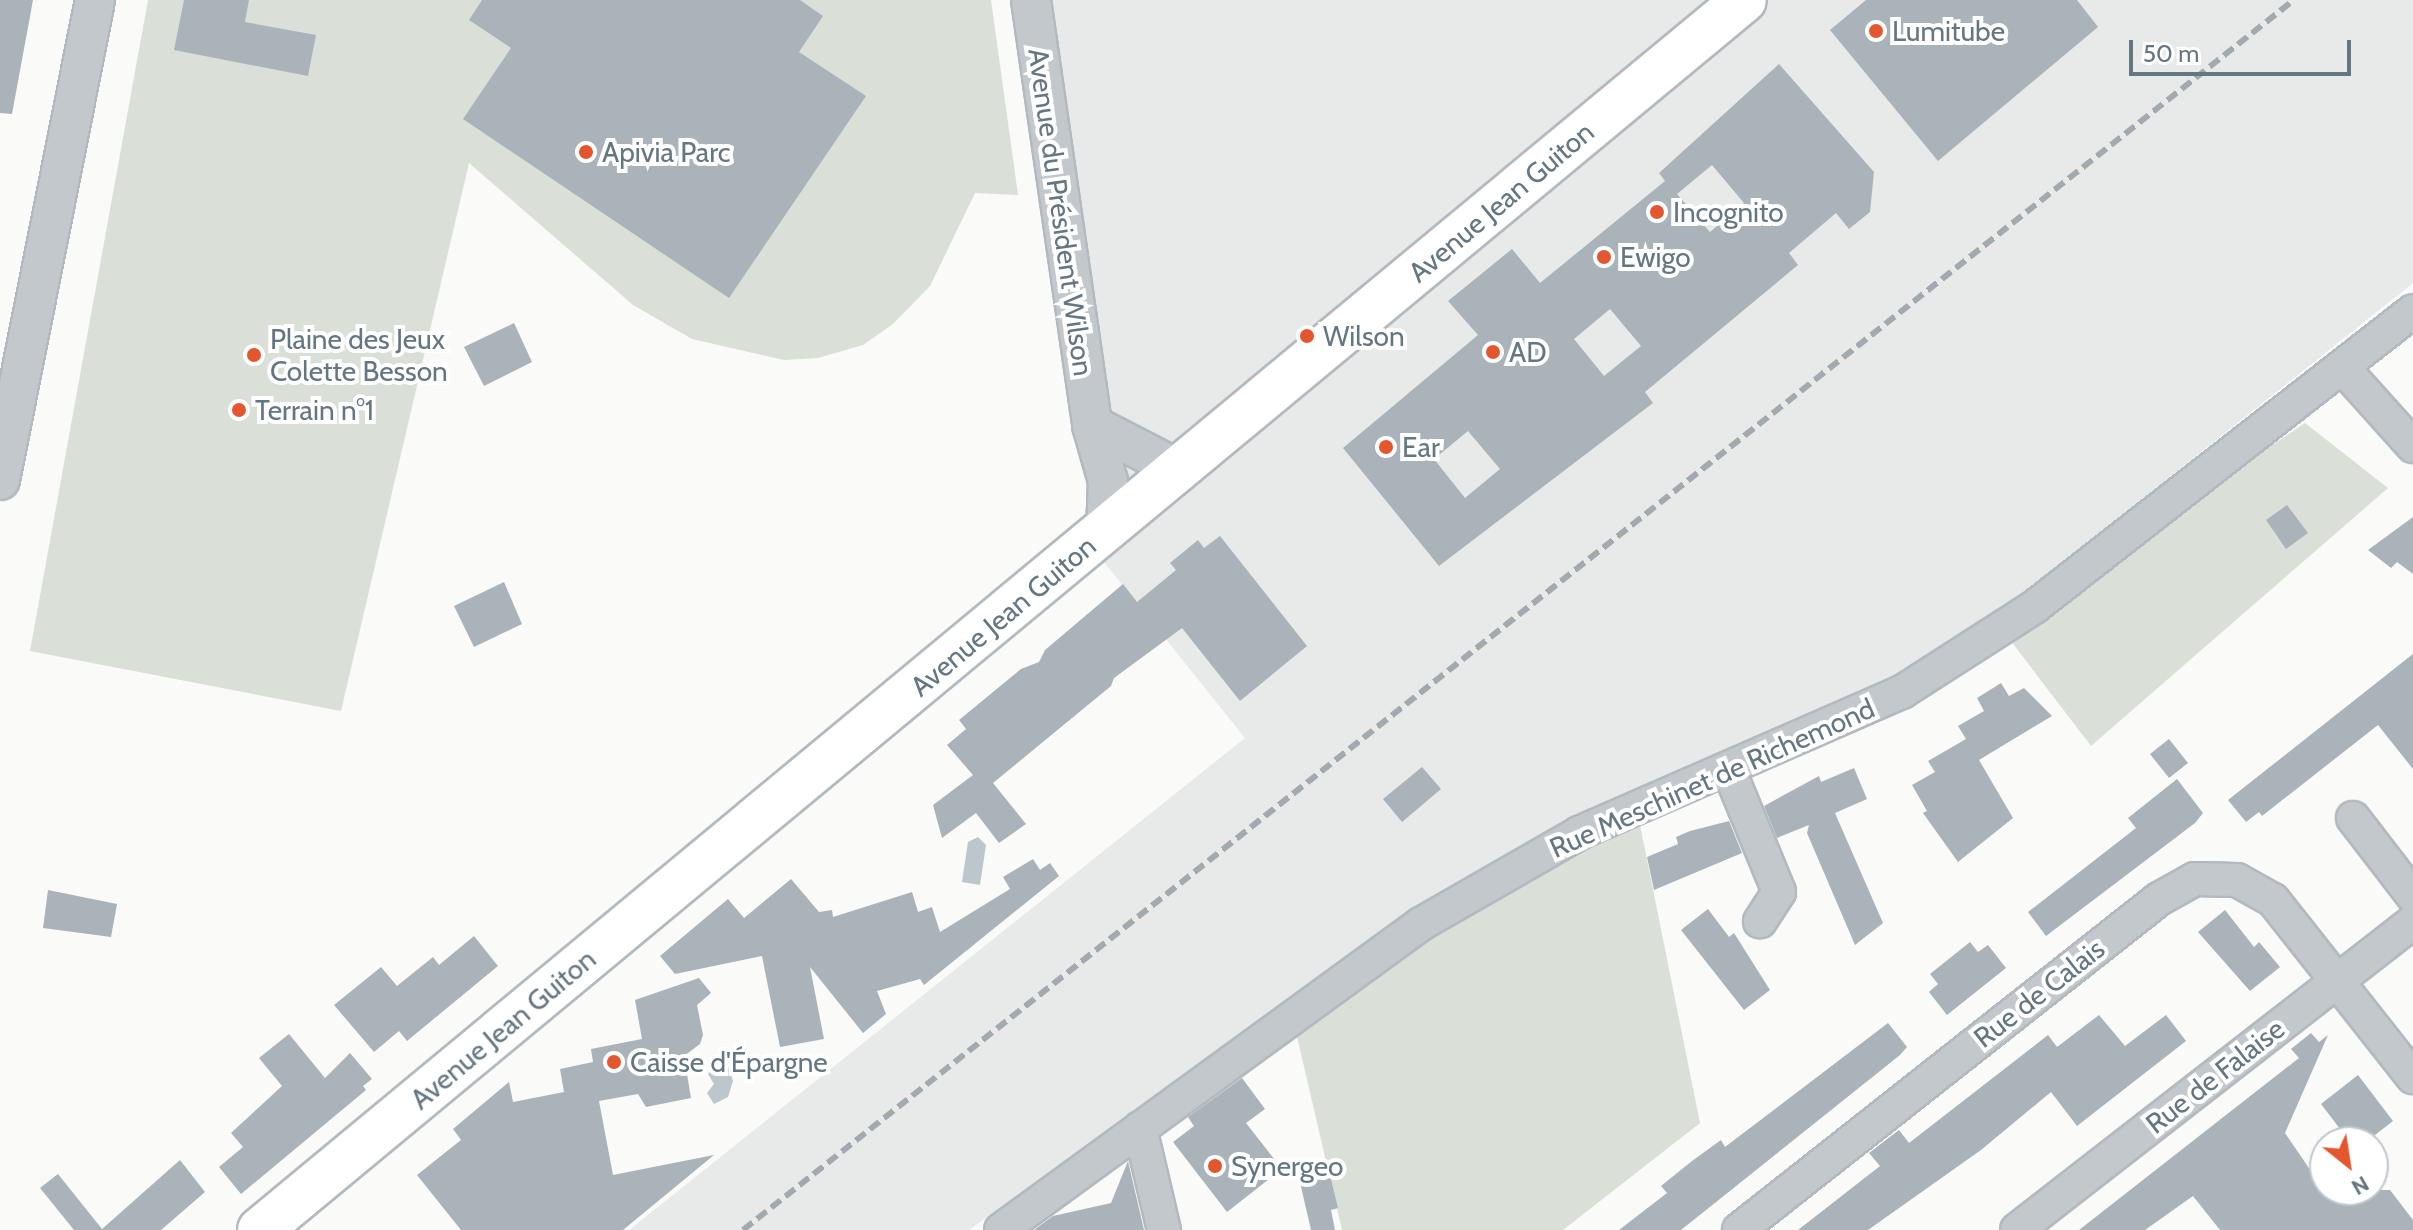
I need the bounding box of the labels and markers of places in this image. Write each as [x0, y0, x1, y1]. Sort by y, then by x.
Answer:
place label: Lumitube [1892, 14, 2005, 48]
marker: Lumitube [1867, 22, 1885, 40]
place label: Apivia Parc [602, 135, 730, 169]
marker: Apivia Parc [577, 143, 595, 161]
place label: Incognito [1673, 195, 1784, 229]
marker: Incognito [1648, 203, 1666, 221]
place label: Ewigo [1620, 240, 1691, 274]
marker: Ewigo [1595, 248, 1613, 266]
place label: Wilson [1323, 319, 1405, 353]
place label: Plaine des Jeux Colette Besson [270, 322, 448, 388]
marker: Wilson [1298, 327, 1316, 345]
place label: AD [1509, 335, 1547, 369]
marker: AD [1484, 343, 1502, 361]
marker: Plaine des Jeux Colette Besson [245, 346, 263, 364]
place label: Terrain n°1 [255, 393, 374, 427]
marker: Terrain n°1 [230, 401, 248, 419]
place label: Ear [1402, 430, 1440, 464]
marker: Ear [1377, 438, 1395, 456]
place label: Caisse d'Épargne [630, 1045, 828, 1079]
marker: Caisse d'Épargne [605, 1053, 623, 1071]
place label: Synergeo [1231, 1149, 1343, 1183]
marker: Synergeo [1206, 1157, 1224, 1175]

